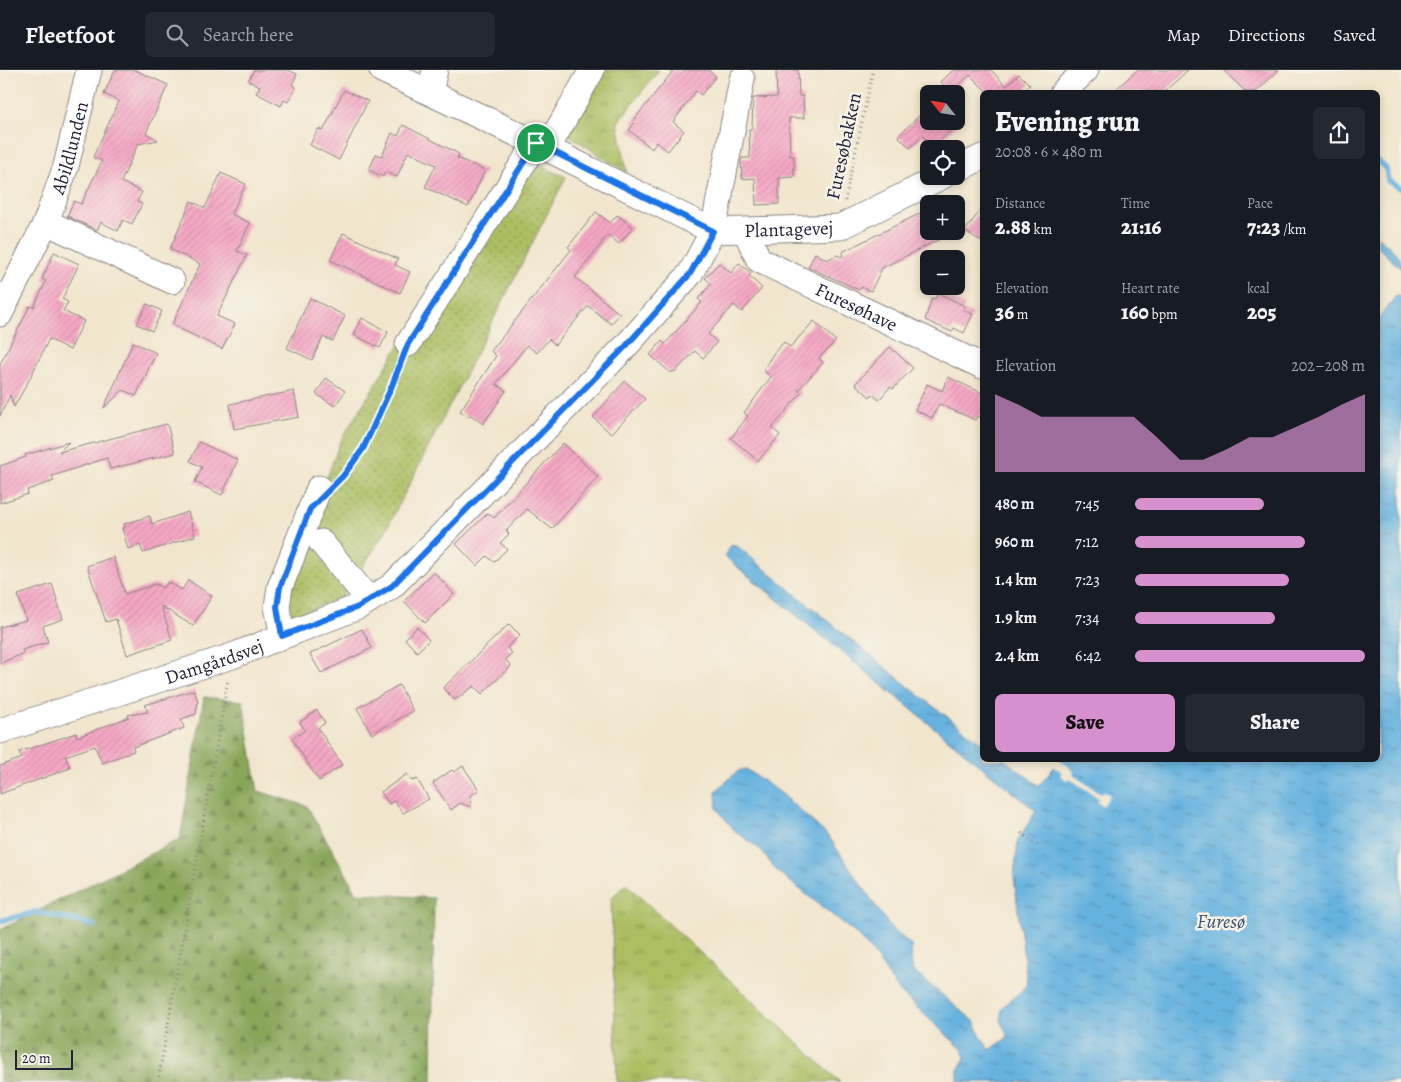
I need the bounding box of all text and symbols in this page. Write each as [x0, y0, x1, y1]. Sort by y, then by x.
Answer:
search box [145, 12, 495, 57]
text: Fleetfoot [25, 19, 115, 51]
icon: search [163, 21, 191, 49]
text: Search here [203, 22, 293, 48]
text: Map [1167, 23, 1200, 47]
text: Directions [1228, 23, 1305, 47]
text: Saved [1333, 23, 1376, 47]
north arrow [920, 85, 965, 130]
map controls [920, 85, 965, 295]
street label: Furesøbakken [820, 90, 868, 202]
street label: Abildlunden [45, 99, 95, 199]
text: Evening run [995, 103, 1140, 141]
button: share [1313, 107, 1365, 159]
pin [515, 122, 557, 164]
icon: arrive [522, 129, 550, 157]
button: locate [920, 140, 965, 185]
text: 20:08 · 6 × 480 m [995, 141, 1103, 163]
text: Distance [995, 194, 1045, 213]
text: Time [1121, 194, 1150, 213]
text: Pace [1247, 194, 1273, 213]
button: + [920, 195, 965, 240]
text: 2.88 [995, 213, 1031, 241]
text: 21:16 [1121, 213, 1162, 241]
text: 7:23 [1247, 213, 1280, 241]
street label: Plantagevej [744, 215, 834, 244]
text: km [1031, 220, 1052, 239]
text: /km [1280, 220, 1306, 239]
button: − [920, 250, 965, 295]
street label: Furesøhave [811, 277, 902, 338]
text: Elevation [995, 279, 1049, 298]
text: Heart rate [1121, 279, 1179, 298]
text: kcal [1247, 279, 1269, 298]
text: 36 [995, 298, 1014, 326]
text: 160 [1121, 298, 1149, 326]
text: 205 [1247, 298, 1276, 326]
text: m [1014, 305, 1029, 324]
text: bpm [1149, 305, 1178, 324]
text: Elevation [995, 355, 1056, 377]
text: 202–208 m [1291, 355, 1365, 377]
text: 480 m [995, 493, 1034, 515]
text: 7:45 [1075, 493, 1100, 515]
text: 960 m [995, 531, 1034, 553]
text: 7:12 [1075, 531, 1099, 553]
text: 1.4 km [995, 569, 1037, 591]
text: 7:23 [1075, 569, 1100, 591]
text: 1.9 km [995, 607, 1037, 629]
text: 7:34 [1075, 607, 1099, 629]
street label: Damgårdsvej [162, 633, 267, 691]
text: 2.4 km [995, 645, 1039, 667]
text: 6:42 [1075, 645, 1101, 667]
button: Save [995, 694, 1175, 752]
button: Share [1185, 694, 1365, 752]
water label: Furesø [1197, 908, 1245, 935]
scale bar [15, 1047, 72, 1070]
text: 20 m [22, 1049, 51, 1068]

